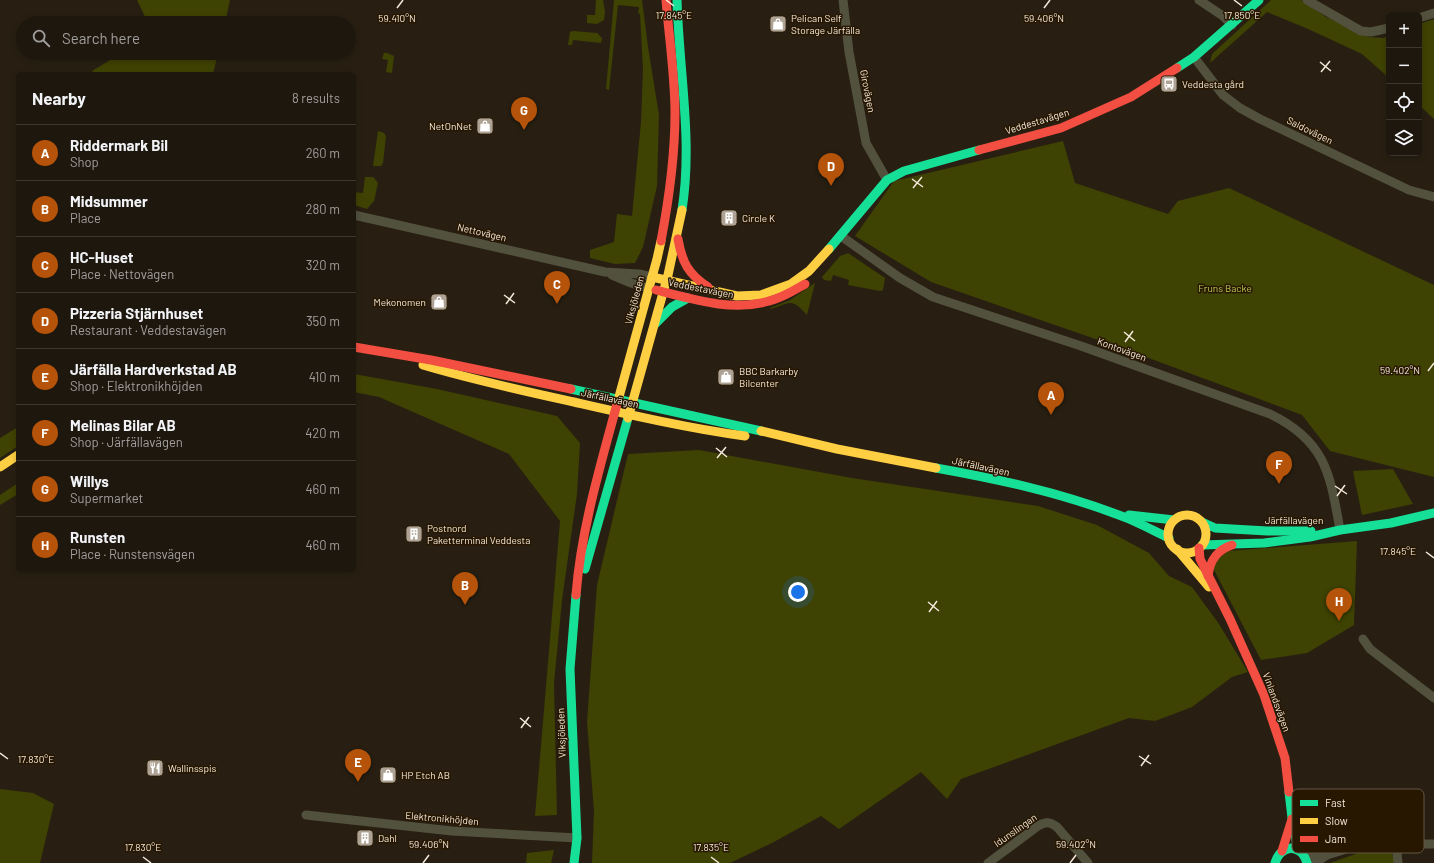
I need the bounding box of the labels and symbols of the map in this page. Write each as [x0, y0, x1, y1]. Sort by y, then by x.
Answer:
text: 17.845°E [656, 9, 692, 21]
text: 17.850°E [1224, 9, 1260, 21]
text: 59.410°N [378, 12, 416, 24]
place label: Pelican Self Storage Järfälla [791, 12, 860, 36]
text: 59.406°N [1024, 12, 1064, 24]
shop icon: Pelican Self Storage Järfälla [768, 14, 788, 34]
street label: Girovägen [858, 69, 878, 113]
bus stop icon: Veddesta gård [1159, 74, 1179, 94]
place label: Veddesta gård [1182, 78, 1244, 90]
pin: G [511, 97, 537, 130]
street label: Veddestavägen [1004, 106, 1070, 136]
street label: Saldovägen [1285, 114, 1335, 146]
shop icon: NetOnNet [475, 116, 495, 136]
place label: NetOnNet [429, 120, 472, 132]
pin: D [818, 153, 844, 186]
building icon: Circle K [719, 208, 739, 228]
place label: Circle K [742, 212, 775, 224]
street label: Nettovägen [456, 221, 508, 243]
pin: C [544, 271, 570, 304]
street label: Viksjöleden [622, 274, 646, 326]
street label: Veddestavägen [667, 276, 735, 300]
park label: Fruns Backe [1198, 282, 1252, 294]
shop icon: Mekonomen [429, 292, 449, 312]
place label: Mekonomen [374, 296, 426, 308]
street label: Kontovägen [1096, 335, 1148, 363]
text: 59.402°N [1380, 364, 1420, 376]
place label: BBC Barkarby Bilcenter [739, 365, 799, 389]
shop icon: BBC Barkarby Bilcenter [716, 367, 736, 387]
pin: A [1038, 382, 1064, 415]
street label: Järfällavägen [580, 386, 640, 410]
pin: F [1266, 451, 1292, 484]
street label: Järfällavägen [951, 454, 1011, 478]
street label: Järfällavägen [1265, 514, 1323, 526]
place label: Postnord Paketterminal Veddesta [427, 522, 530, 546]
building icon: Postnord Paketterminal Veddesta [404, 524, 424, 544]
text: 17.845°E [1380, 545, 1416, 557]
pin: B [452, 572, 478, 605]
your location [788, 582, 808, 602]
pin: H [1326, 588, 1352, 621]
street label: Vinlandsvägen [1261, 671, 1293, 733]
street label: Viksjöleden [554, 708, 568, 758]
pin: E [345, 749, 371, 782]
text: 17.830°E [18, 753, 54, 765]
restaurant icon: Wallinsspis [145, 758, 165, 778]
place label: Wallinsspis [168, 762, 216, 774]
shop icon: HP Etch AB [378, 765, 398, 785]
place label: HP Etch AB [401, 769, 450, 781]
legend [1292, 789, 1424, 853]
text: Fast [1325, 796, 1346, 809]
street label: Elektronikhöjden [405, 809, 479, 827]
street label: Idunslingan [991, 811, 1039, 849]
text: Slow [1325, 814, 1348, 827]
building icon: Dahl [355, 828, 375, 848]
place label: Dahl [378, 832, 397, 844]
text: Jam [1325, 832, 1346, 845]
text: 59.406°N [409, 838, 449, 850]
text: 59.402°N [1056, 838, 1096, 850]
text: 17.830°E [125, 841, 161, 853]
text: 17.835°E [693, 841, 729, 853]

